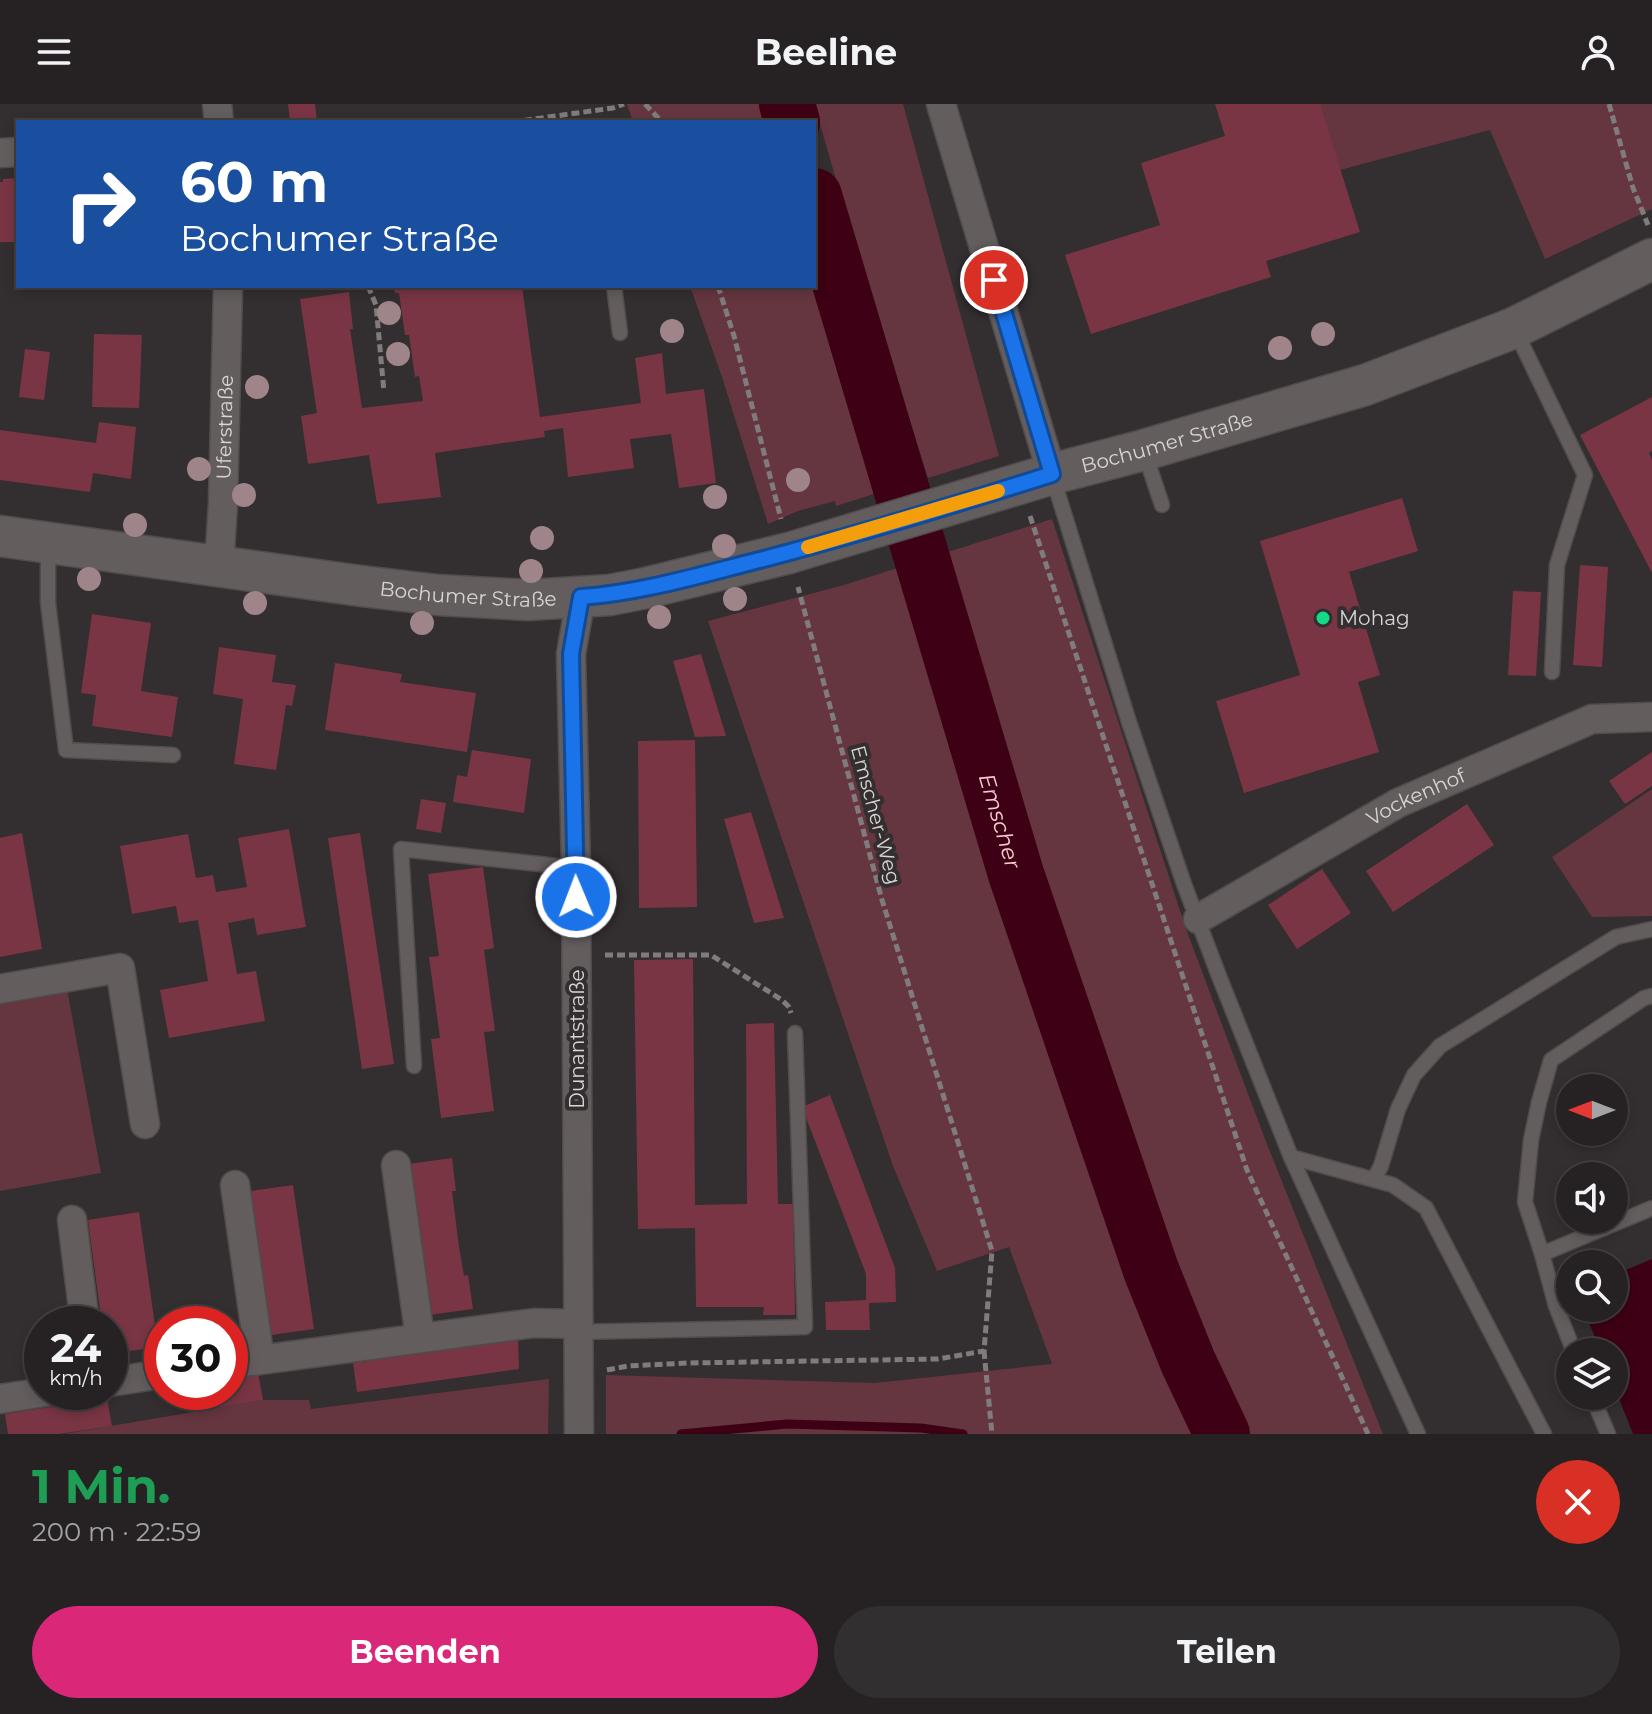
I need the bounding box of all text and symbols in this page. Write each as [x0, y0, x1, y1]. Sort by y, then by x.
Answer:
icon: menu [32, 30, 76, 74]
text: Beeline [755, 30, 897, 74]
icon: person [1576, 30, 1620, 74]
text: 60 m [180, 148, 328, 216]
icon: right [48, 152, 152, 256]
text: Bochumer Straße [180, 216, 499, 260]
pin [960, 246, 1028, 314]
icon: arrive [972, 258, 1016, 302]
street label: Uferstraße [212, 374, 238, 480]
street label: Bochumer Straße [1079, 407, 1256, 478]
street label: Bochumer Straße [378, 576, 557, 612]
place label: Mohag [1339, 606, 1410, 630]
marker: Mohag [1314, 609, 1332, 627]
street label: Emscher-Weg [846, 743, 906, 887]
street label: Vockenhof [1362, 763, 1470, 831]
water label: Emscher [973, 770, 1027, 873]
position arrow [534, 855, 618, 939]
street label: Dunantstraße [565, 969, 589, 1109]
north arrow [1556, 1074, 1628, 1146]
map controls [1556, 1074, 1628, 1410]
button: sound [1556, 1162, 1628, 1234]
button: search [1556, 1250, 1628, 1322]
speed limit sign: 30 [144, 1306, 248, 1410]
text: 24 [51, 1323, 101, 1372]
button: layers [1556, 1338, 1628, 1410]
text: km/h [49, 1366, 103, 1390]
text: 1 Min. [32, 1457, 170, 1515]
button: close [1536, 1460, 1620, 1544]
text: 200 m · 22:59 [32, 1516, 201, 1548]
button: Beenden [32, 1606, 818, 1698]
button: Teilen [834, 1606, 1620, 1698]

